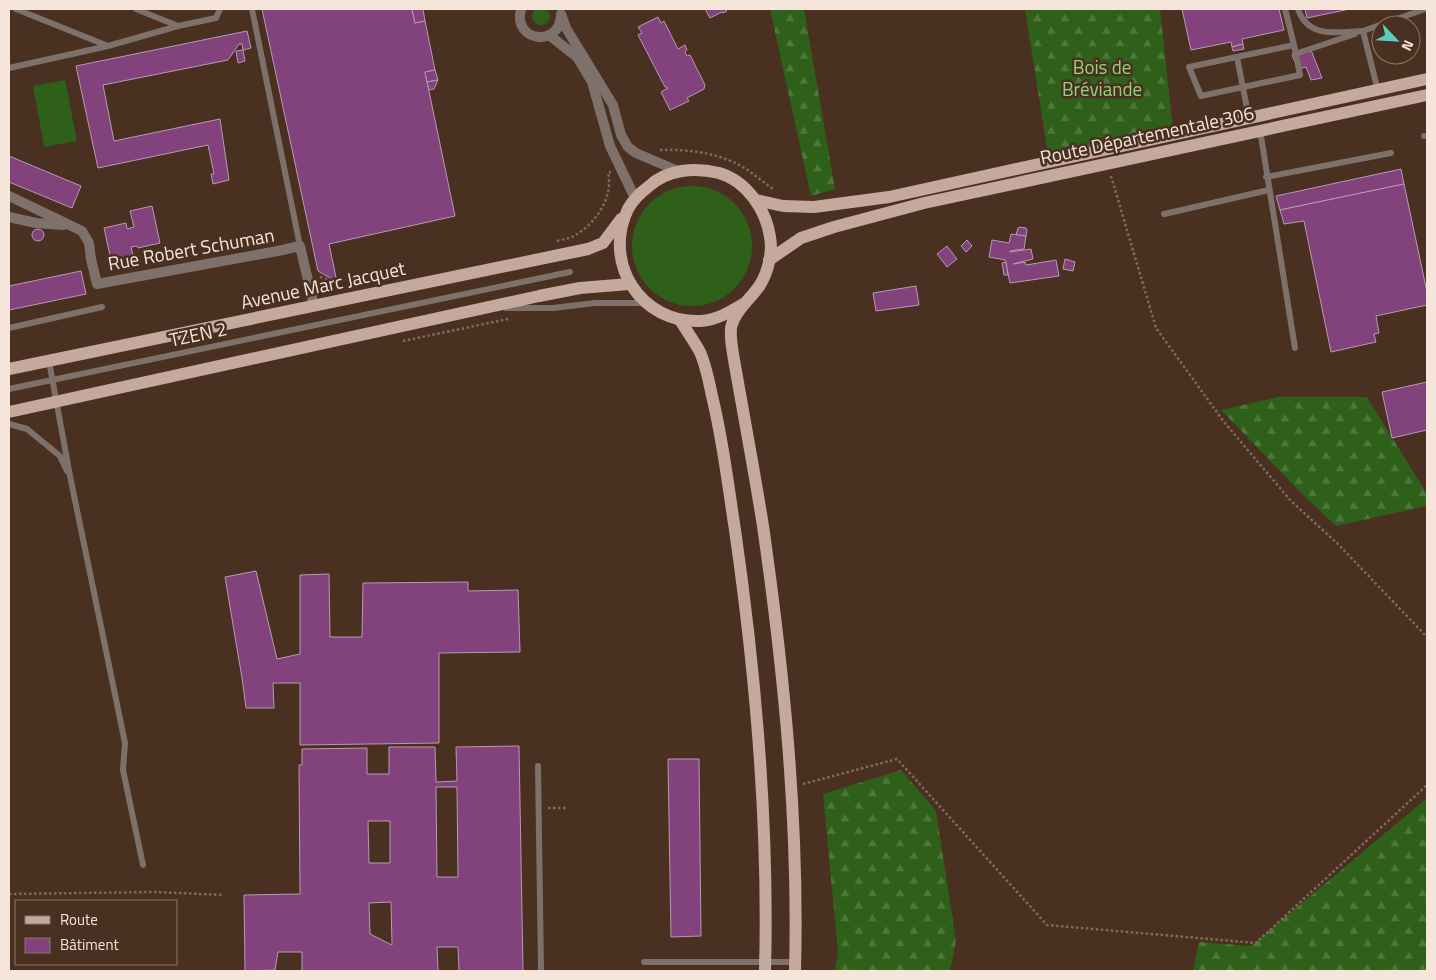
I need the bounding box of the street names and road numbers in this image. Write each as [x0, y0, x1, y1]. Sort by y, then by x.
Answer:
street label: Route Départementale 306 [1037, 98, 1257, 171]
street label: Rue Robert Schuman [105, 220, 276, 277]
street label: Avenue Marc Jacquet [238, 253, 408, 316]
street label: TZEN 2 [166, 313, 229, 354]

